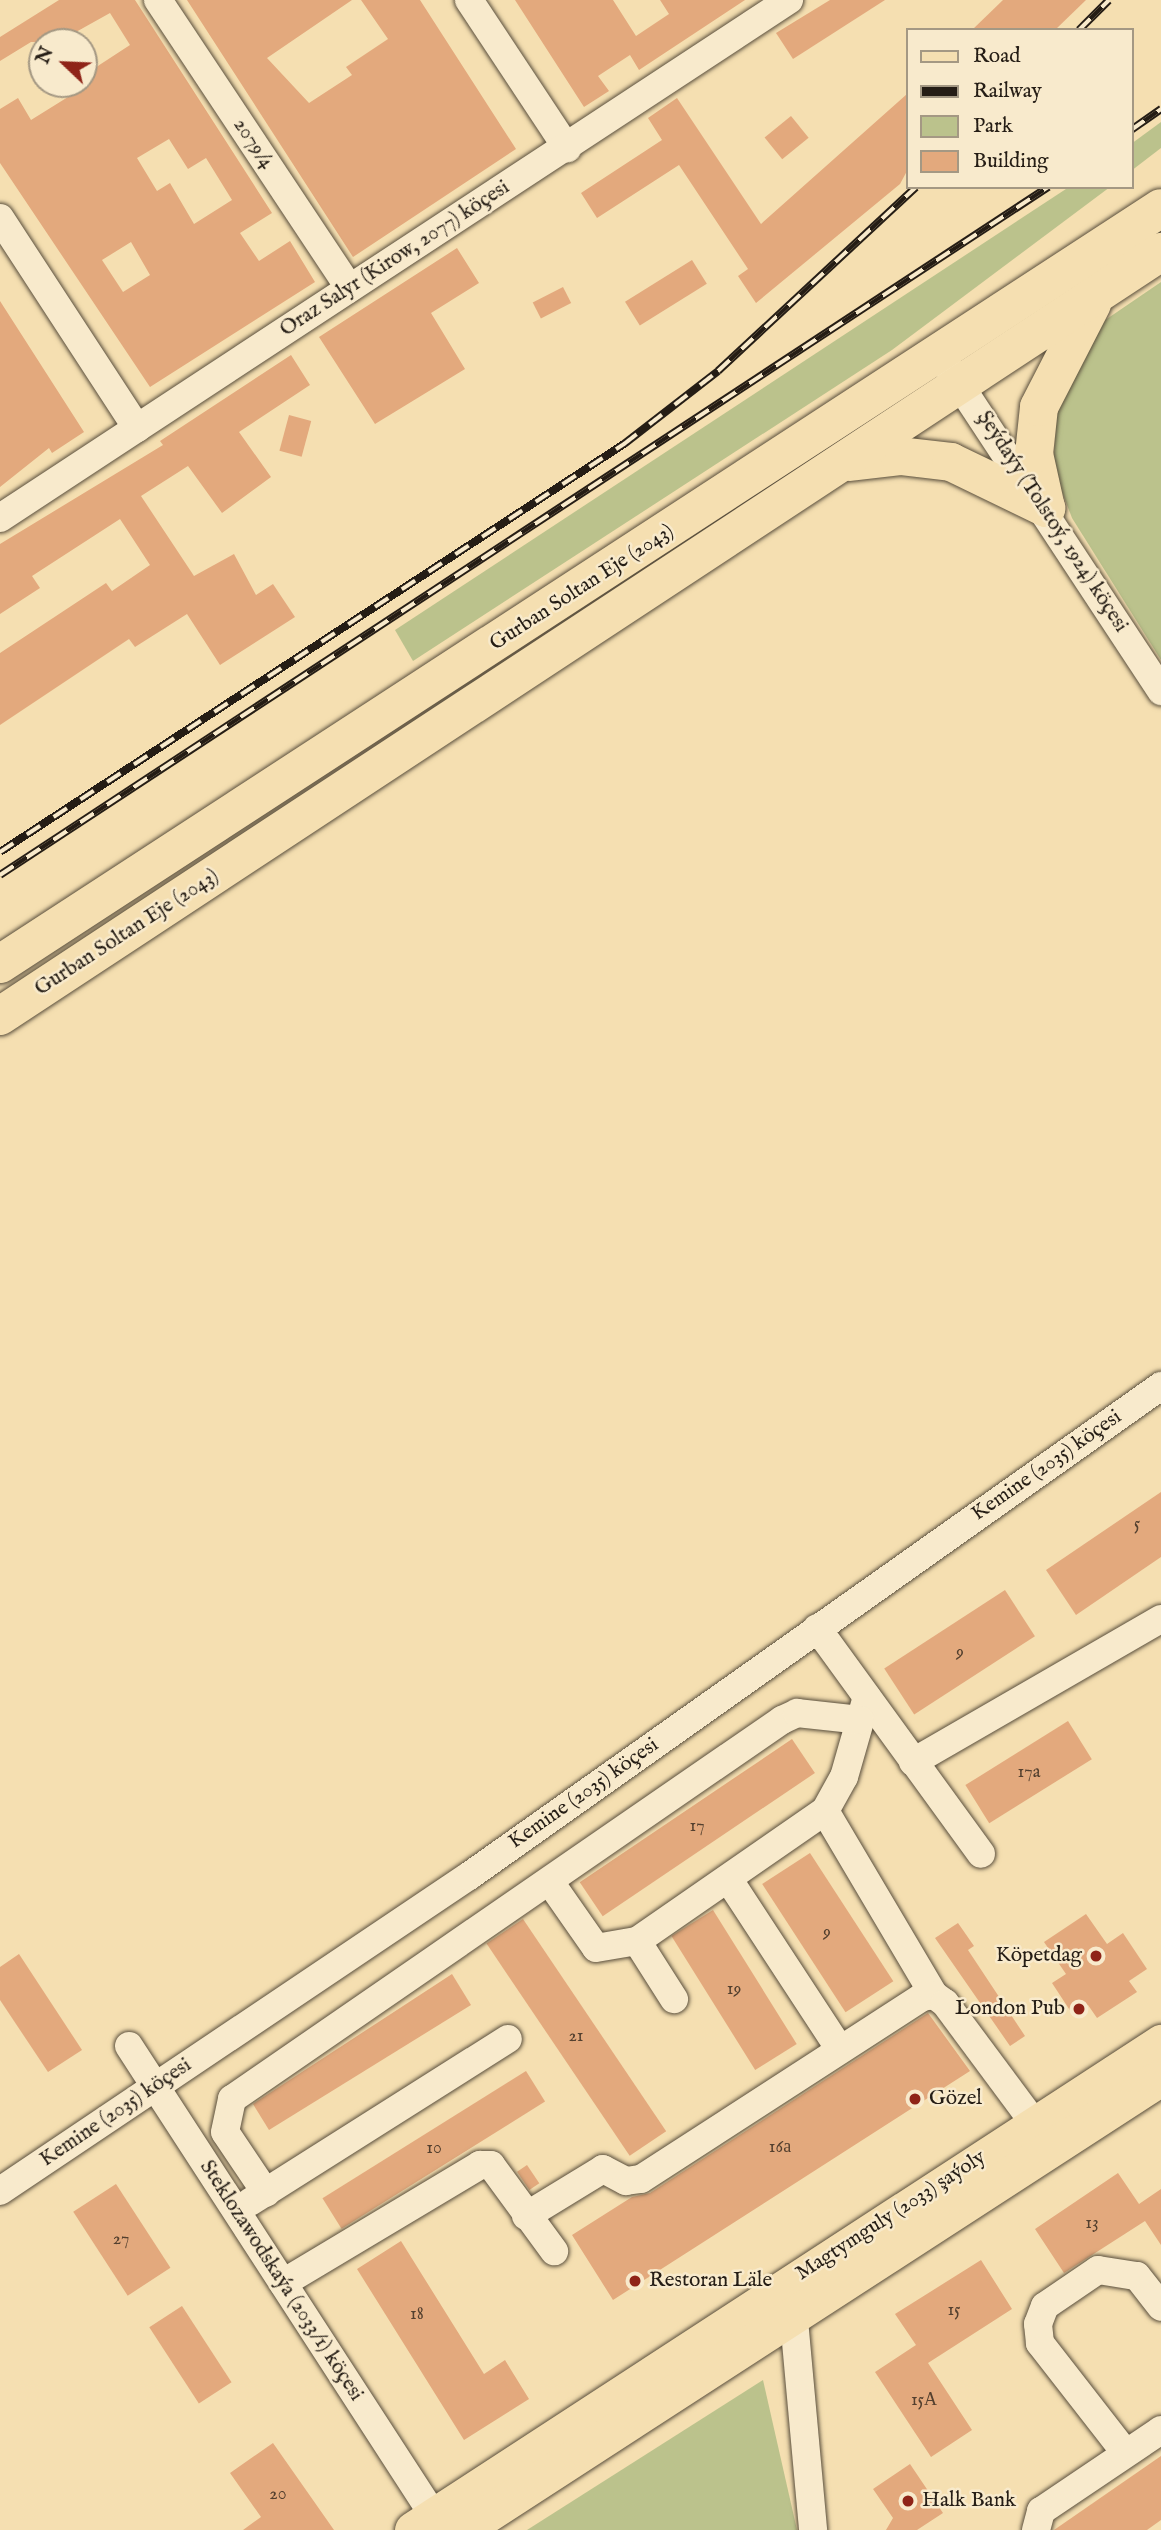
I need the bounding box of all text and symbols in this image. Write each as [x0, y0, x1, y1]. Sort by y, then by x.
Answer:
north arrow [28, 28, 98, 98]
legend [906, 28, 1133, 189]
text: N [31, 43, 60, 68]
text: Road [973, 43, 1020, 70]
text: Railway [973, 78, 1042, 105]
text: Park [973, 113, 1013, 140]
street label: 2079/4 [227, 114, 279, 174]
text: Building [973, 148, 1048, 175]
street label: Oraz Salyr (Kirow, 2077) köçesi [276, 175, 514, 343]
street label: Şeýdaýy (Tolstoý, 1924) köçesi [971, 407, 1133, 637]
street label: Gurban Soltan Eje (2043) [485, 519, 679, 657]
street label: Gurban Soltan Eje (2043) [30, 864, 224, 1002]
street label: Kemine (2035) köçesi [967, 1405, 1127, 1527]
house number: 5 [1134, 1514, 1140, 1536]
house number: 9 [956, 1642, 964, 1664]
street label: Kemine (2035) köçesi [504, 1733, 664, 1855]
house number: 17a [1018, 1762, 1040, 1784]
house number: 17 [689, 1816, 705, 1838]
house number: 9 [823, 1922, 831, 1944]
place label: Köpetdag [996, 1943, 1082, 1969]
marker: Köpetdag [1088, 1948, 1104, 1964]
house number: 19 [727, 1979, 741, 2001]
place label: London Pub [955, 1996, 1065, 2022]
marker: London Pub [1071, 2001, 1087, 2017]
house number: 21 [568, 2026, 584, 2048]
street label: Kemine (2035) köçesi [36, 2053, 196, 2173]
place label: Gözel [929, 2086, 982, 2112]
marker: Gözel [907, 2091, 923, 2107]
house number: 16а [769, 2137, 791, 2159]
house number: 10 [426, 2138, 442, 2160]
street label: Magtymguly (2033) şaýoly [791, 2145, 991, 2287]
street label: Steklozawodskaýa (2033/1) köçesi [194, 2156, 368, 2406]
house number: 13 [1085, 2213, 1099, 2235]
house number: 27 [113, 2229, 129, 2251]
place label: Restoran Läle [649, 2268, 772, 2294]
marker: Restoran Läle [627, 2273, 643, 2289]
house number: 15 [947, 2300, 961, 2322]
house number: 18 [410, 2304, 424, 2326]
house number: 15А [911, 2390, 937, 2412]
house number: 20 [269, 2484, 287, 2506]
place label: Halk Bank [922, 2488, 1016, 2514]
marker: Halk Bank [900, 2493, 916, 2509]

